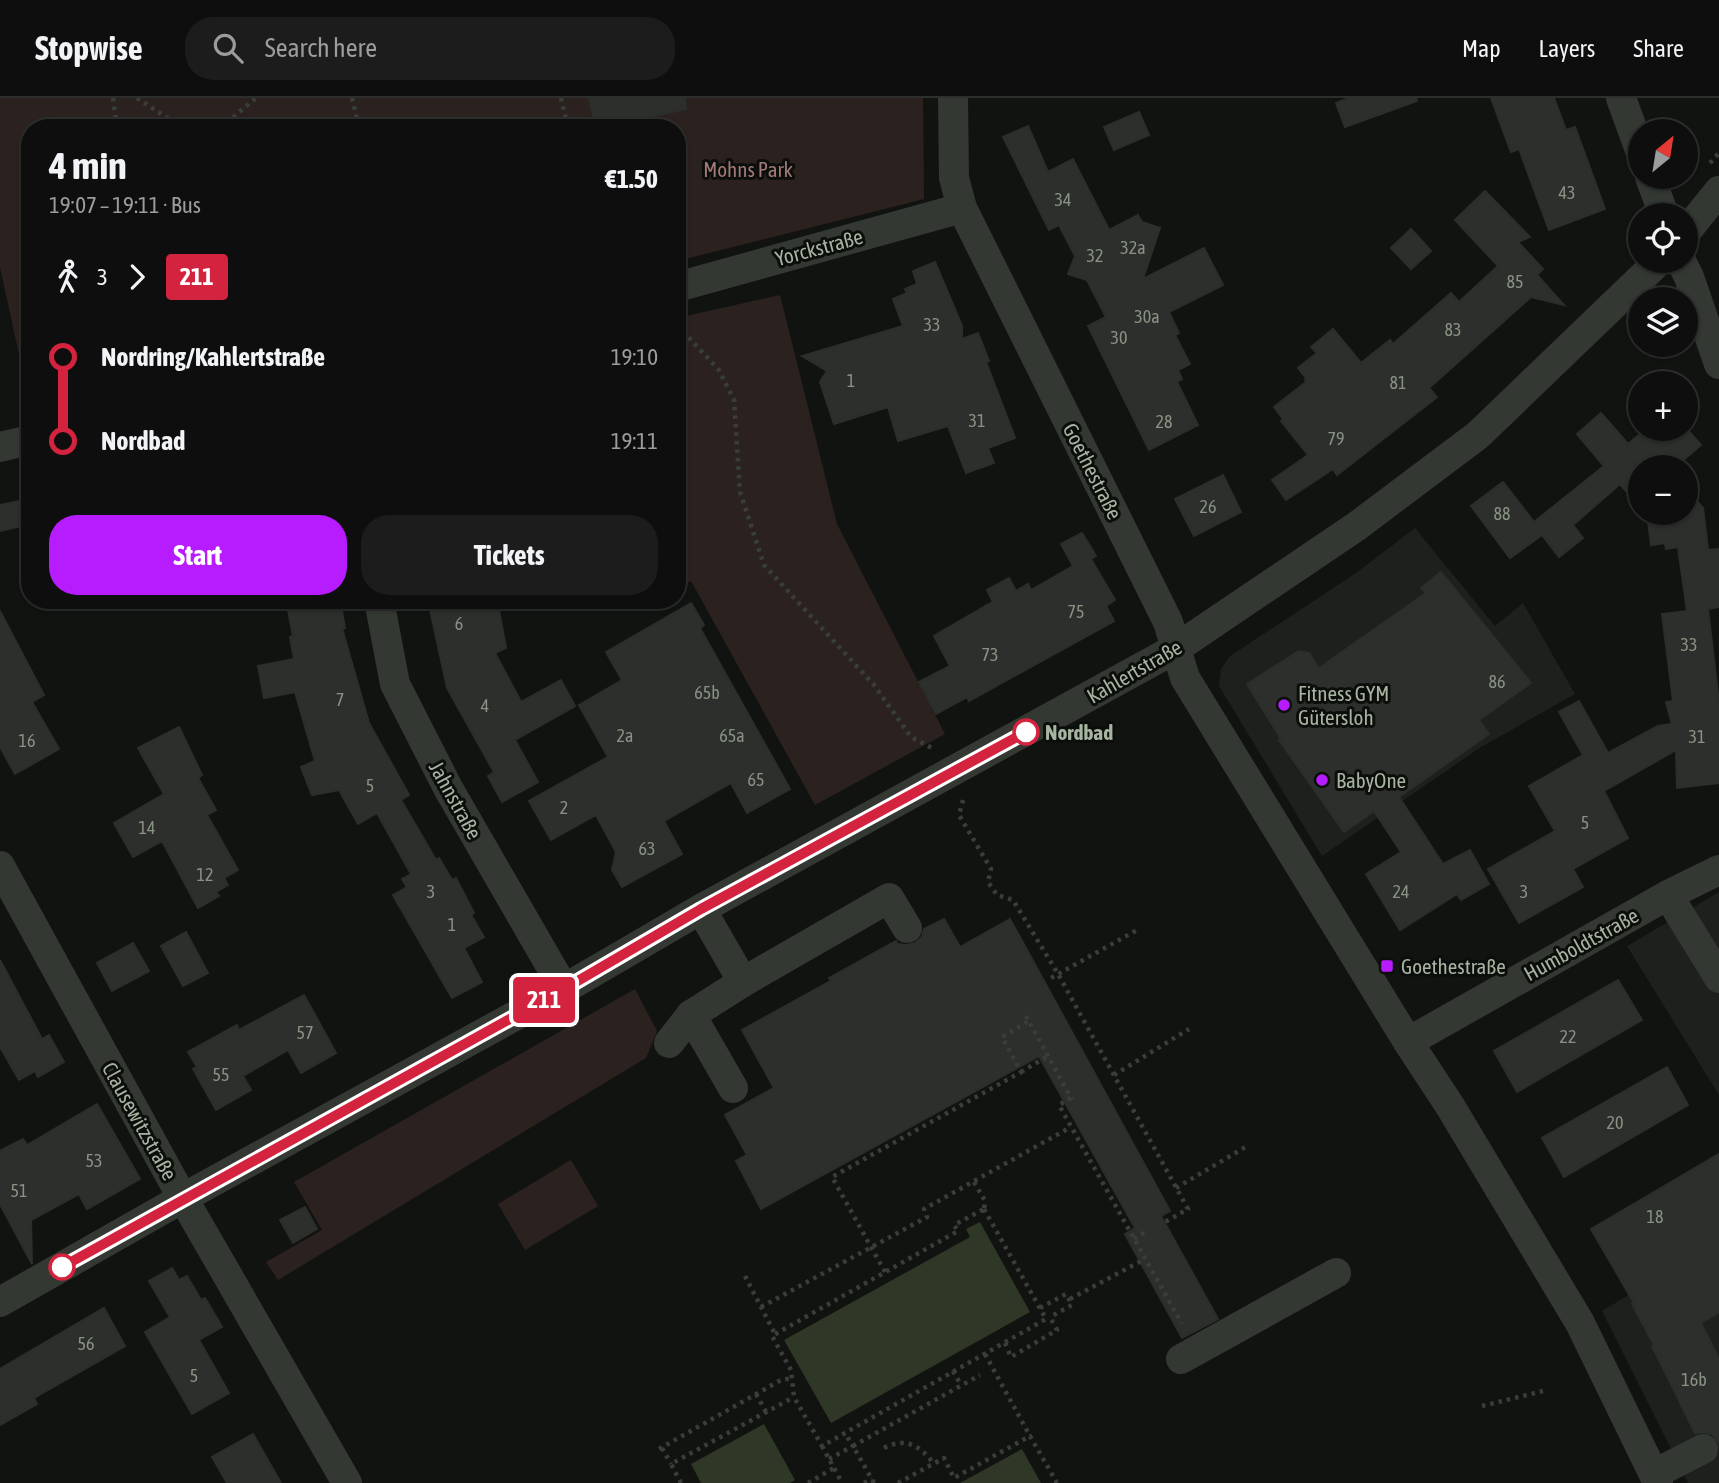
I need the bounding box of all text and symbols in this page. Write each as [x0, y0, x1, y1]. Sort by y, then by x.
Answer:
search box [185, 17, 675, 80]
text: Stopwise [35, 29, 143, 67]
icon: search [209, 29, 247, 67]
text: Search here [265, 33, 377, 63]
text: Map [1462, 35, 1501, 62]
text: Layers [1539, 35, 1595, 62]
text: Share [1633, 35, 1684, 62]
north arrow [1628, 119, 1698, 189]
map controls [1628, 119, 1698, 525]
text: 4 min [49, 144, 127, 187]
park label: Mohns Park [703, 157, 793, 181]
text: €1.50 [605, 164, 658, 194]
house number: 43 [1559, 182, 1575, 203]
house number: 34 [1055, 189, 1071, 210]
text: 19:07 – 19:11 · Bus [49, 192, 201, 218]
button: locate [1628, 203, 1698, 273]
street label: Yorckstraße [773, 224, 865, 270]
house number: 32a [1120, 237, 1146, 258]
house number: 32 [1087, 245, 1103, 266]
icon: walk [49, 258, 87, 296]
icon: forward [118, 258, 156, 296]
text: 211 [180, 263, 214, 290]
text: 3 [97, 264, 108, 290]
house number: 85 [1507, 271, 1523, 292]
button: layers [1628, 287, 1698, 357]
house number: 30a [1134, 306, 1160, 327]
house number: 33 [924, 314, 940, 335]
house number: 83 [1445, 319, 1461, 340]
house number: 30 [1111, 327, 1127, 348]
text: Nordring/Kahlertstraße [101, 342, 325, 372]
text: 19:10 [611, 344, 658, 370]
house number: 1 [847, 370, 855, 391]
button: + [1628, 371, 1698, 441]
house number: 81 [1390, 372, 1406, 393]
house number: 31 [969, 410, 985, 431]
house number: 28 [1156, 411, 1172, 432]
street label: Goethestraße [1059, 419, 1127, 523]
text: Nordbad [101, 426, 185, 456]
text: 19:11 [611, 428, 658, 454]
house number: 79 [1328, 428, 1344, 449]
button: − [1628, 455, 1698, 525]
house number: 26 [1200, 496, 1216, 517]
house number: 88 [1494, 503, 1510, 524]
button: Start [49, 515, 347, 595]
button: Tickets [361, 515, 658, 595]
house number: 75 [1068, 601, 1084, 622]
house number: 6 [455, 613, 463, 634]
street label: Kahlertstraße [1082, 634, 1186, 708]
house number: 33 [1681, 634, 1697, 655]
house number: 73 [982, 644, 998, 665]
house number: 86 [1489, 671, 1505, 692]
place label: Fitness GYM Gütersloh [1298, 681, 1389, 729]
house number: 65b [694, 682, 720, 703]
house number: 7 [336, 689, 344, 710]
house number: 4 [481, 695, 489, 716]
marker: Fitness GYM Gütersloh [1276, 697, 1292, 713]
marker: Nordbad [1013, 719, 1039, 745]
place label: Nordbad [1045, 720, 1113, 744]
house number: 2a [617, 725, 633, 746]
house number: 65a [719, 725, 745, 746]
house number: 31 [1689, 726, 1705, 747]
house number: 16 [19, 730, 35, 751]
street label: Jahnstraße [425, 757, 487, 843]
place label: BabyOne [1336, 768, 1406, 792]
house number: 65 [748, 769, 764, 790]
marker: BabyOne [1314, 772, 1330, 788]
house number: 5 [366, 775, 374, 796]
house number: 2 [560, 797, 568, 818]
house number: 5 [1581, 812, 1589, 833]
house number: 14 [139, 817, 155, 838]
house number: 63 [639, 838, 655, 859]
house number: 12 [197, 864, 213, 885]
house number: 3 [427, 881, 435, 902]
house number: 24 [1393, 881, 1409, 902]
house number: 3 [1520, 881, 1528, 902]
street label: Humboldtstraße [1520, 903, 1642, 985]
house number: 1 [448, 914, 456, 935]
place label: Goethestraße [1401, 954, 1506, 978]
marker: Goethestraße [1379, 958, 1395, 974]
line badge: 211 [504, 977, 584, 1023]
text: 211 [527, 986, 561, 1013]
house number: 57 [297, 1022, 313, 1043]
house number: 22 [1560, 1026, 1576, 1047]
street label: Clausewitzstraße [98, 1058, 182, 1184]
house number: 55 [213, 1064, 229, 1085]
house number: 20 [1607, 1112, 1623, 1133]
house number: 53 [86, 1150, 102, 1171]
house number: 51 [11, 1180, 27, 1201]
house number: 18 [1647, 1206, 1663, 1227]
unlabelled marker [49, 1254, 75, 1280]
house number: 56 [78, 1333, 94, 1354]
house number: 5 [190, 1365, 198, 1386]
house number: 16b [1681, 1369, 1707, 1390]

